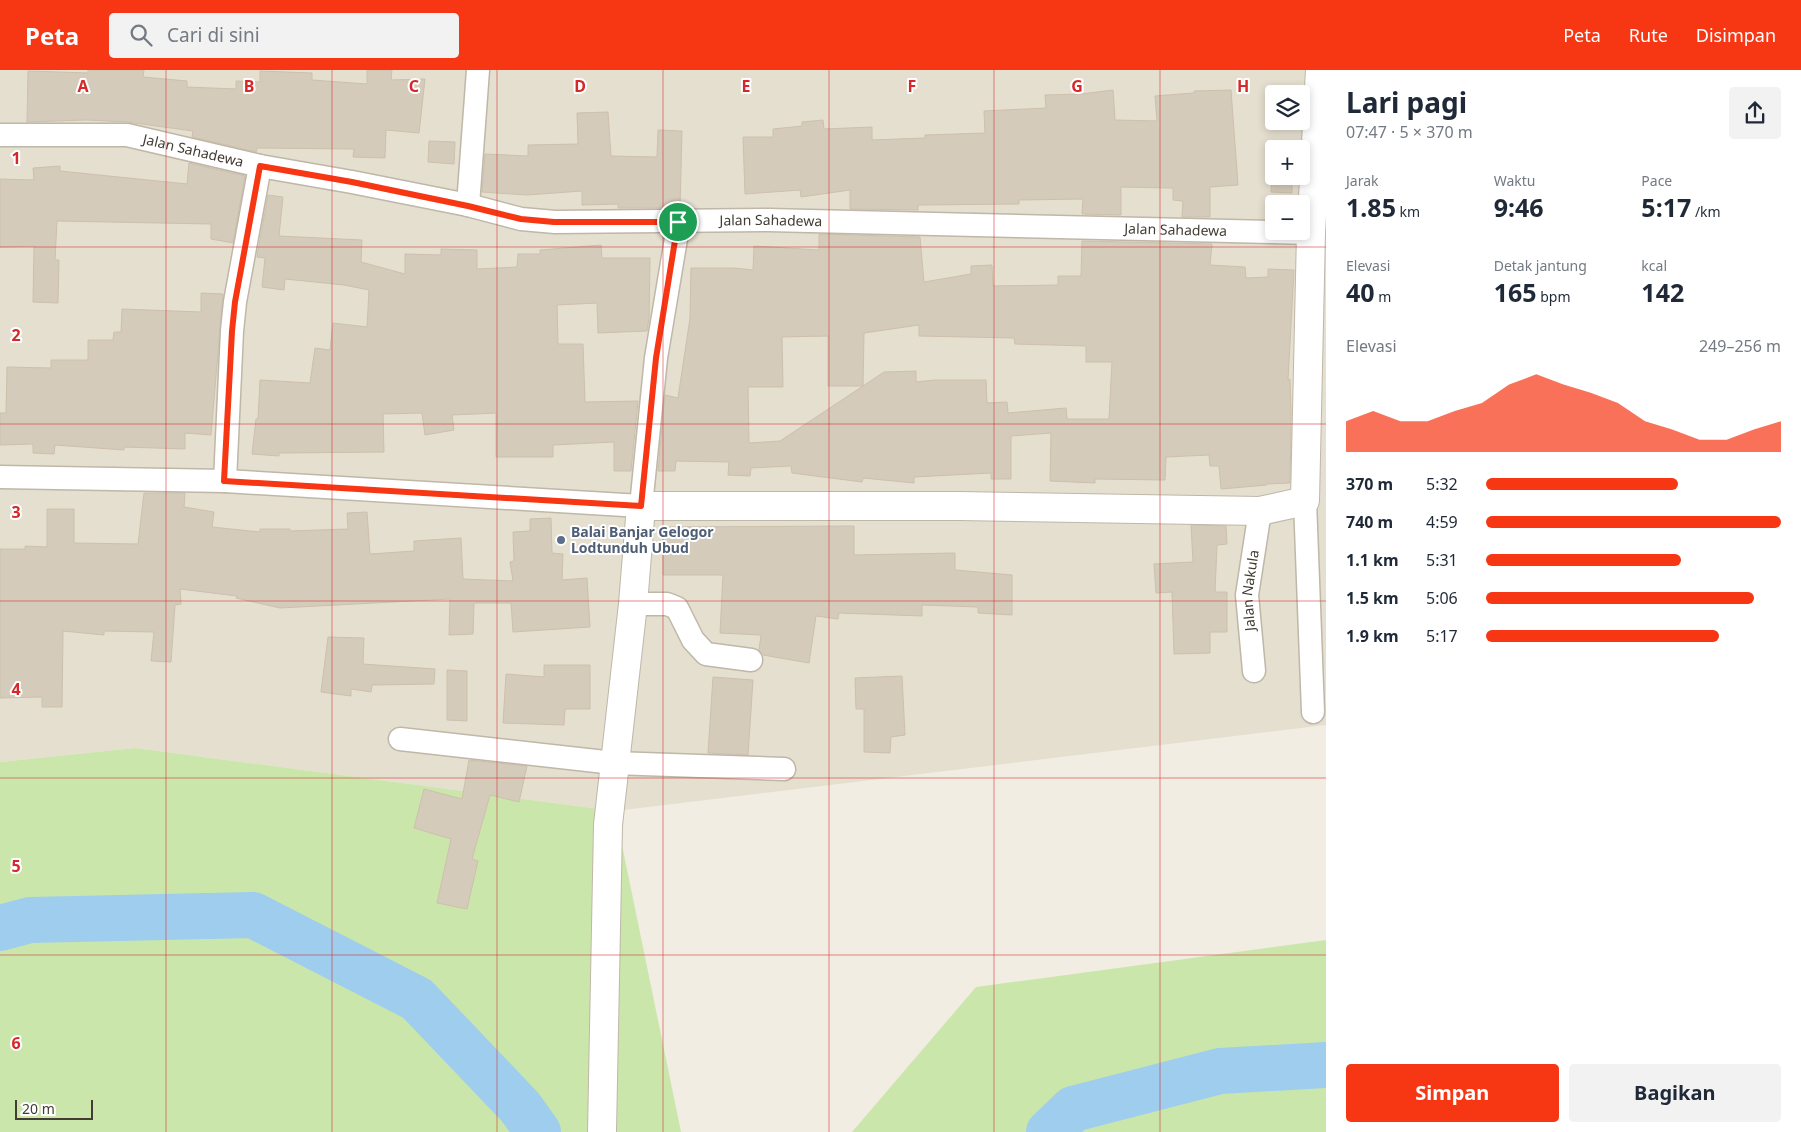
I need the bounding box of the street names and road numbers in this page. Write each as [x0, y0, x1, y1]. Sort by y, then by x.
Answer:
street label: Jalan Sahadewa [139, 129, 245, 171]
street label: Jalan Sahadewa [717, 210, 822, 230]
street label: Jalan Sahadewa [1122, 218, 1227, 240]
street label: Jalan Nakula [1237, 549, 1263, 634]

